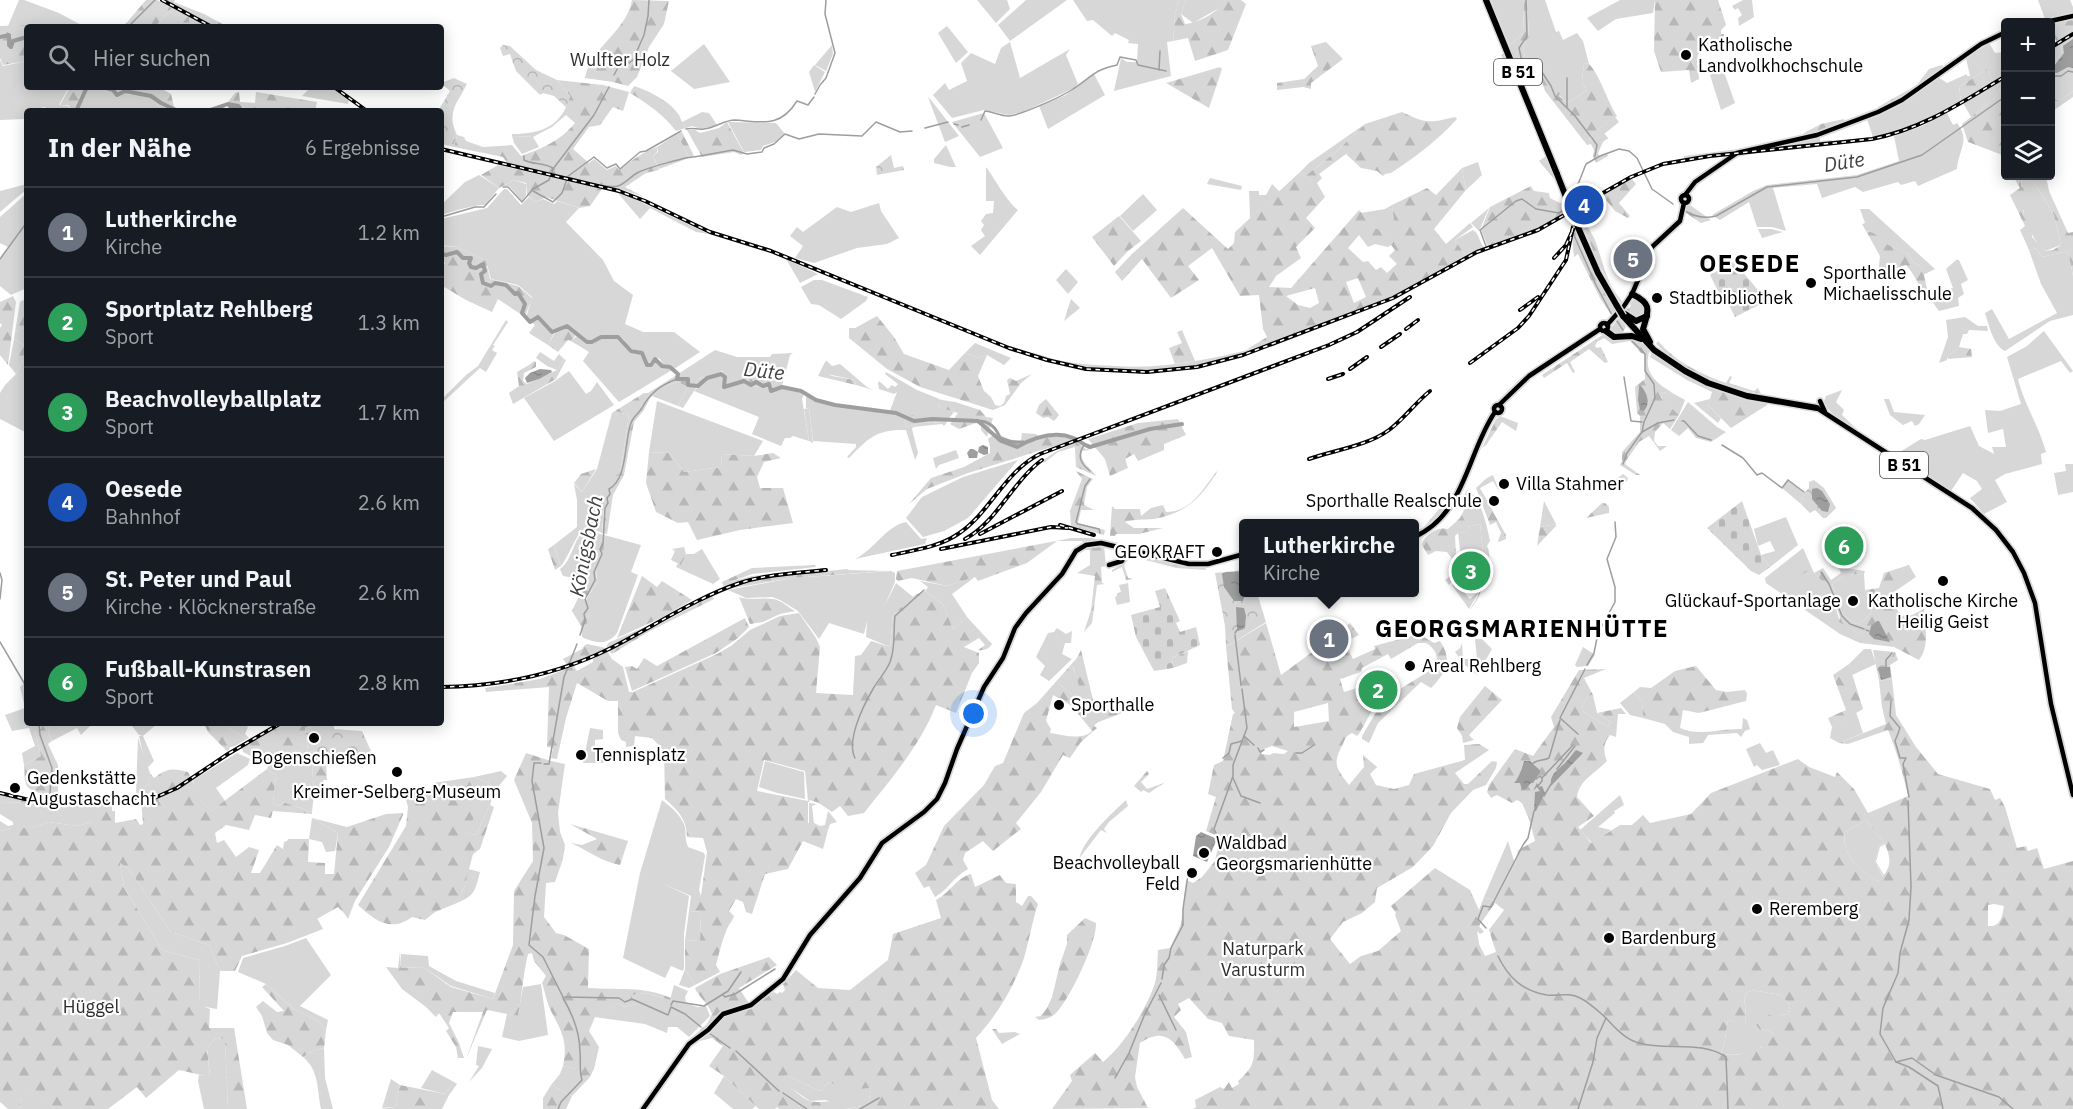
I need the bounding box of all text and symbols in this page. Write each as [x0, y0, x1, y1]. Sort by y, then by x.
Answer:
map controls [2001, 18, 2055, 180]
button: + [2001, 18, 2055, 72]
search box [24, 24, 444, 90]
place label: Katholische Landvolkhochschule [1698, 33, 1863, 77]
icon: search [45, 41, 78, 74]
text: Hier suchen [93, 43, 211, 72]
park label: Wulfter Holz [570, 48, 670, 71]
marker: Katholische Landvolkhochschule [1679, 48, 1693, 62]
road number: B 51 [1494, 59, 1542, 85]
button: − [2001, 72, 2055, 126]
button: layers [2001, 126, 2055, 180]
text: In der Nähe [48, 130, 192, 164]
text: 6 Ergebnisse [305, 134, 420, 161]
water label: Düte [1822, 145, 1866, 178]
pin: 4 [1564, 182, 1604, 228]
text: Lutherkirche [105, 204, 237, 233]
text: 1 [62, 219, 74, 246]
text: 1.2 km [358, 219, 420, 246]
text: Kirche [105, 233, 162, 260]
pin: 5 [1614, 236, 1652, 282]
district label: OESEDE [1699, 247, 1801, 279]
place label: Sporthalle Michaelisschule [1823, 261, 1952, 305]
marker: Sporthalle Michaelisschule [1804, 276, 1818, 290]
place label: Stadtbibliothek [1669, 286, 1793, 309]
marker: Stadtbibliothek [1650, 291, 1664, 305]
text: Sportplatz Rehlberg [105, 294, 312, 323]
text: 2 [62, 309, 74, 336]
text: 1.3 km [358, 309, 420, 336]
text: Sport [105, 323, 154, 350]
water label: Düte [742, 355, 786, 386]
text: Beachvolleyballplatz [105, 384, 321, 413]
text: 3 [62, 399, 74, 426]
text: 1.7 km [358, 399, 420, 426]
text: Sport [105, 413, 154, 440]
road number: B 51 [1880, 452, 1928, 478]
place label: Villa Stahmer [1516, 472, 1624, 495]
text: Oesede [105, 474, 182, 503]
marker: Villa Stahmer [1497, 477, 1511, 491]
text: 4 [62, 489, 74, 516]
text: 2.6 km [358, 489, 420, 516]
place label: Sporthalle Realschule [1306, 489, 1482, 512]
water label: Königsbach [562, 493, 609, 599]
marker: Sporthalle Realschule [1487, 494, 1501, 508]
text: Bahnhof [105, 503, 180, 530]
popup [1239, 519, 1419, 597]
pin: 6 [1824, 524, 1864, 568]
text: Lutherkirche [1263, 530, 1395, 559]
place label: GEOKRAFT [1114, 540, 1205, 563]
marker: GEOKRAFT [1210, 545, 1224, 559]
pin: 3 [1452, 548, 1490, 594]
text: Kirche [1263, 559, 1320, 586]
text: St. Peter und Paul [105, 564, 291, 593]
marker: Katholische Kirche Heilig Geist [1936, 574, 1950, 588]
text: 5 [62, 579, 74, 606]
text: 2.6 km [358, 579, 420, 606]
place label: Glückauf-Sportanlage [1665, 589, 1841, 612]
place label: Katholische Kirche Heilig Geist [1868, 589, 2018, 633]
text: Kirche · Klöcknerstraße [105, 593, 316, 620]
marker: Glückauf-Sportanlage [1846, 594, 1860, 608]
district label: GEORGSMARIENHÜTTE [1375, 612, 1669, 644]
pin: 1 [1310, 616, 1348, 662]
text: Fußball-Kunstrasen [105, 654, 311, 683]
place label: Areal Rehlberg [1422, 654, 1541, 677]
marker: Areal Rehlberg [1403, 659, 1417, 673]
pin: 2 [1358, 668, 1398, 712]
text: 6 [62, 669, 74, 696]
text: 2.8 km [358, 669, 420, 696]
text: Sport [105, 683, 154, 710]
place label: Sporthalle [1071, 693, 1155, 716]
marker: Sporthalle [1052, 698, 1066, 712]
your location [959, 699, 988, 728]
marker: Bogenschießen [307, 731, 321, 745]
place label: Tennisplatz [593, 743, 685, 766]
place label: Bogenschießen [251, 746, 377, 769]
marker: Tennisplatz [574, 748, 588, 762]
marker: Kreimer-Selberg-Museum [390, 765, 404, 779]
place label: Gedenkstätte Augustaschacht [27, 766, 156, 810]
place label: Kreimer-Selberg-Museum [293, 780, 501, 803]
marker: Gedenkstätte Augustaschacht [8, 781, 22, 795]
place label: Waldbad Georgsmarienhütte [1216, 831, 1372, 875]
marker: Waldbad Georgsmarienhütte [1197, 846, 1211, 860]
place label: Beachvolleyball Feld [1053, 851, 1180, 895]
marker: Beachvolleyball Feld [1185, 866, 1199, 880]
place label: Reremberg [1769, 897, 1859, 920]
marker: Reremberg [1750, 902, 1764, 916]
place label: Bardenburg [1621, 926, 1716, 949]
marker: Bardenburg [1602, 931, 1616, 945]
park label: Naturpark Varusturm [1221, 937, 1305, 981]
park label: Hüggel [63, 995, 119, 1018]

